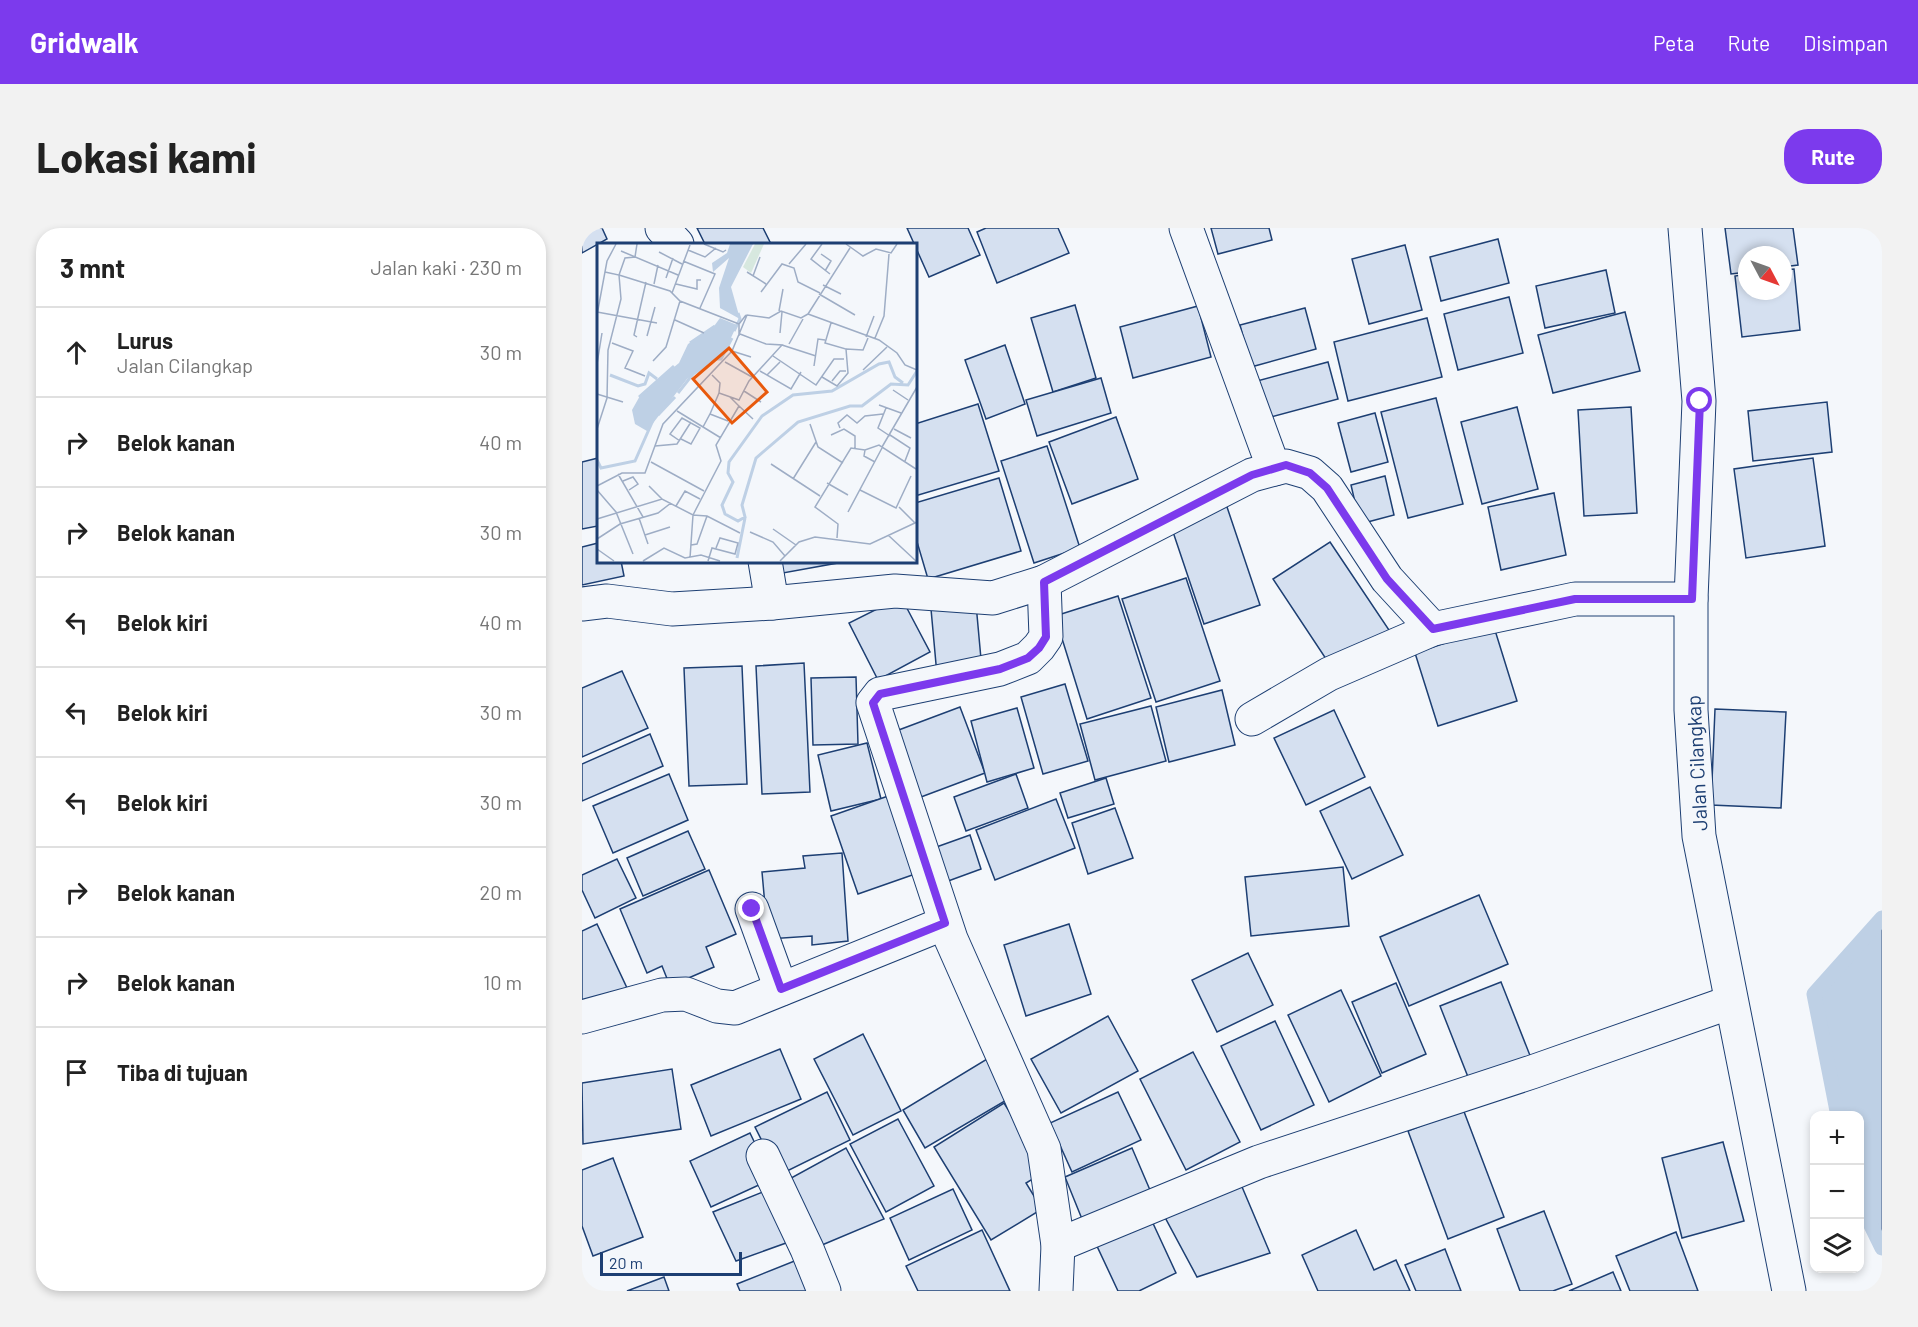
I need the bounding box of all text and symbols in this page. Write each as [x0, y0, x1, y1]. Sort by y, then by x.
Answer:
text: Gridwalk [30, 25, 139, 59]
text: Peta [1653, 30, 1695, 55]
text: Rute [1728, 30, 1770, 55]
text: Disimpan [1803, 30, 1888, 55]
button: Rute [1784, 129, 1882, 184]
text: Lokasi kami [36, 131, 257, 181]
inset map [597, 243, 916, 562]
north arrow [1738, 246, 1792, 300]
text: 3 mnt [60, 252, 125, 283]
text: Jalan kaki · 230 m [371, 255, 522, 279]
text: Lurus [117, 327, 173, 353]
icon: ahead [60, 336, 93, 369]
text: 30 m [480, 340, 522, 364]
text: Jalan Cilangkap [117, 353, 253, 377]
route start [1686, 387, 1712, 413]
icon: right [60, 426, 93, 459]
text: Belok kanan [117, 429, 235, 455]
text: 40 m [479, 430, 522, 454]
icon: right [60, 516, 93, 549]
text: Belok kanan [117, 519, 235, 545]
text: 30 m [480, 520, 522, 544]
icon: left [60, 606, 93, 639]
text: Belok kiri [117, 609, 208, 635]
text: 40 m [479, 610, 522, 634]
street label: Jalan Cilangkap [1680, 694, 1712, 832]
icon: left [60, 696, 93, 729]
text: Belok kiri [117, 699, 208, 725]
text: 30 m [480, 700, 522, 724]
icon: left [60, 786, 93, 819]
text: Belok kiri [117, 789, 208, 815]
text: 30 m [480, 790, 522, 814]
icon: right [60, 876, 93, 909]
text: Belok kanan [117, 879, 235, 905]
text: 20 m [479, 880, 522, 904]
route end [738, 895, 764, 921]
icon: right [60, 966, 93, 999]
text: Belok kanan [117, 969, 235, 995]
text: 10 m [483, 970, 522, 994]
icon: arrive [60, 1056, 93, 1089]
text: Tiba di tujuan [117, 1059, 248, 1085]
map controls [1810, 1111, 1864, 1273]
button: + [1810, 1111, 1864, 1165]
button: − [1810, 1165, 1864, 1219]
button: layers [1810, 1219, 1864, 1273]
scale bar [600, 1249, 742, 1276]
text: 20 m [609, 1253, 643, 1272]

